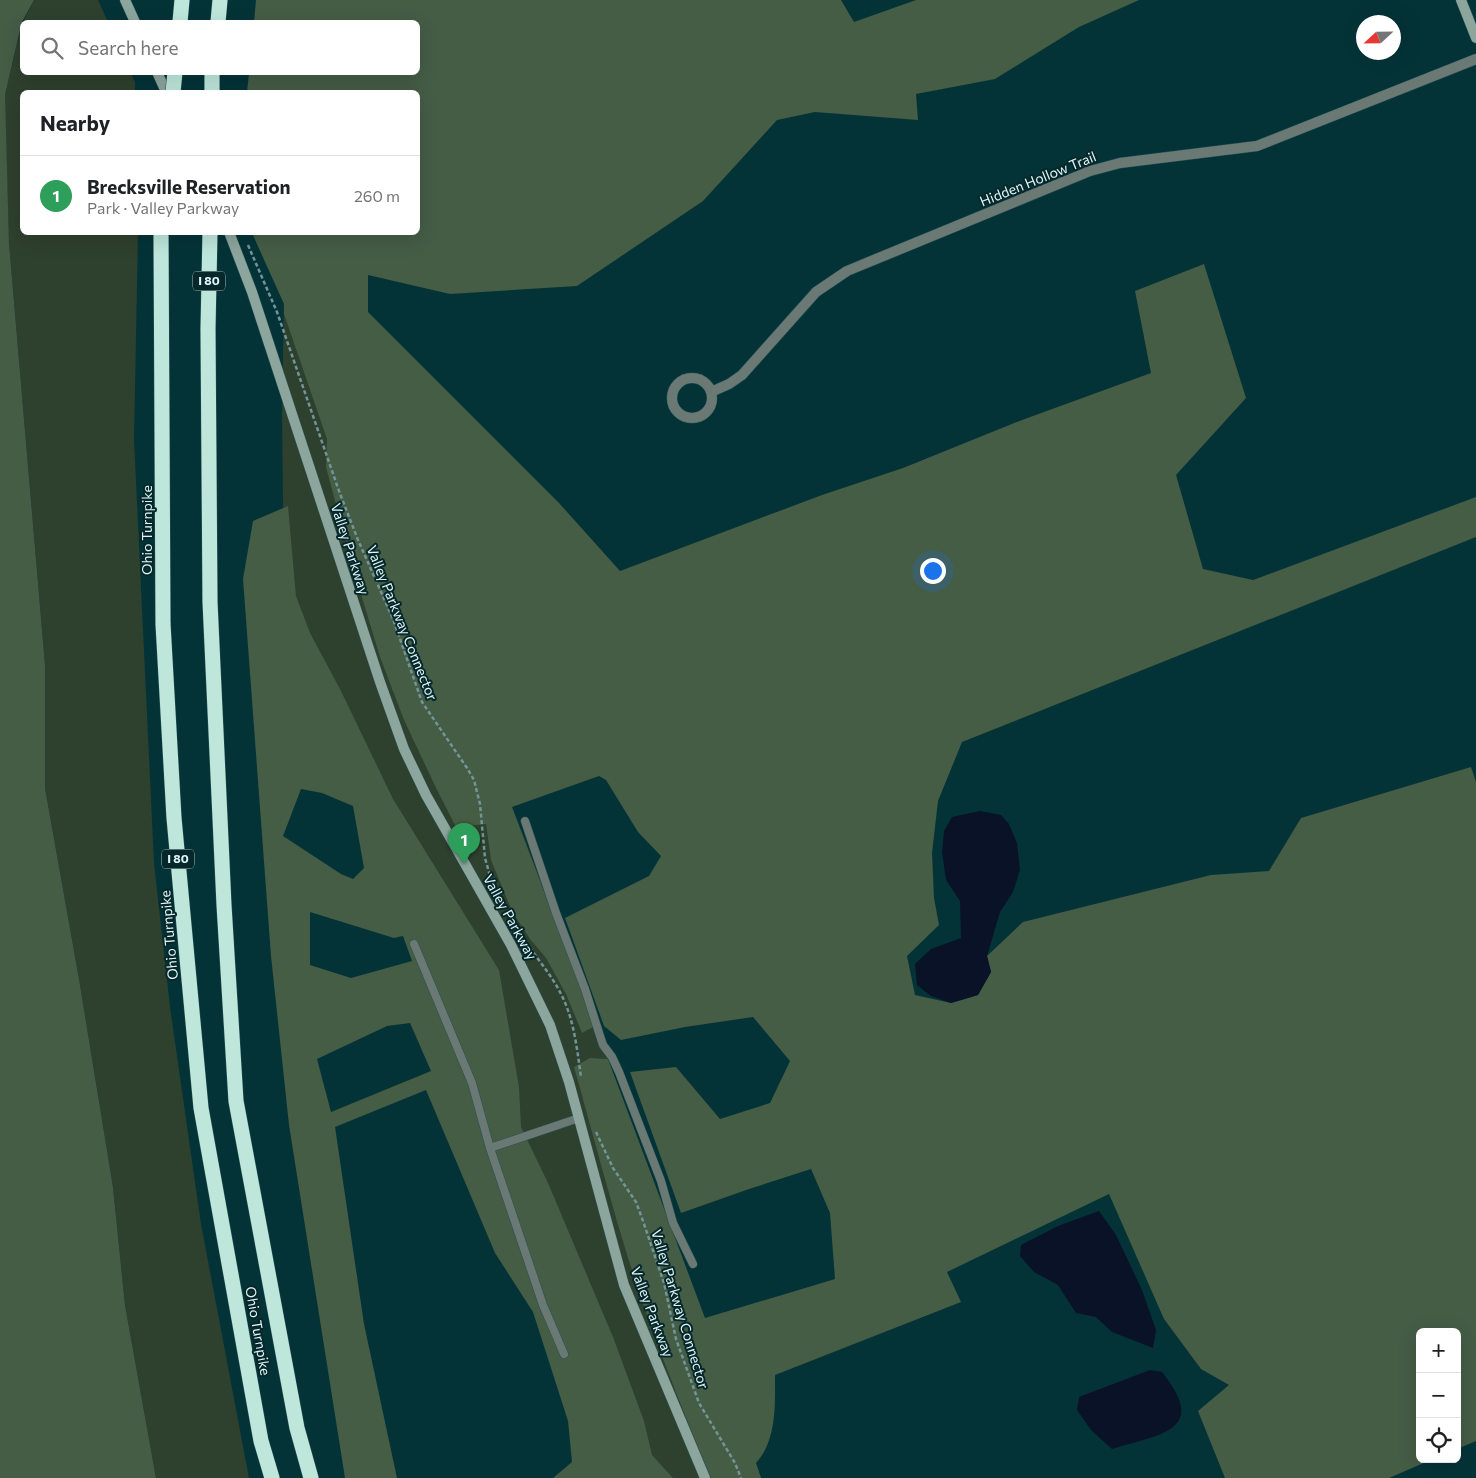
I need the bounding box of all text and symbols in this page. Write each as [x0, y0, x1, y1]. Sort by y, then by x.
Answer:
north arrow [1356, 15, 1401, 60]
search box [20, 20, 420, 75]
icon: search [38, 34, 66, 62]
text: Search here [78, 36, 178, 59]
text: Nearby [40, 110, 110, 135]
street label: Hidden Hollow Trail [977, 147, 1099, 210]
text: Brecksville Reservation [87, 175, 290, 198]
text: 1 [52, 186, 60, 205]
text: 260 m [354, 186, 400, 205]
text: Park · Valley Parkway [87, 198, 239, 217]
road number: I 80 [193, 272, 225, 290]
street label: Ohio Turnpike [138, 485, 155, 575]
street label: Valley Parkway [328, 501, 373, 597]
street label: Valley Parkway Connector [364, 543, 442, 703]
your location [920, 558, 946, 584]
pin: 1 [448, 823, 480, 864]
road number: I 80 [162, 850, 194, 869]
street label: Valley Parkway [480, 871, 541, 963]
street label: Ohio Turnpike [156, 890, 181, 981]
street label: Valley Parkway Connector [648, 1227, 712, 1391]
street label: Valley Parkway [627, 1265, 677, 1359]
street label: Ohio Turnpike [242, 1285, 275, 1377]
map controls [1416, 1328, 1461, 1463]
button: + [1416, 1328, 1461, 1373]
button: − [1416, 1373, 1461, 1418]
button: locate [1416, 1418, 1461, 1463]

